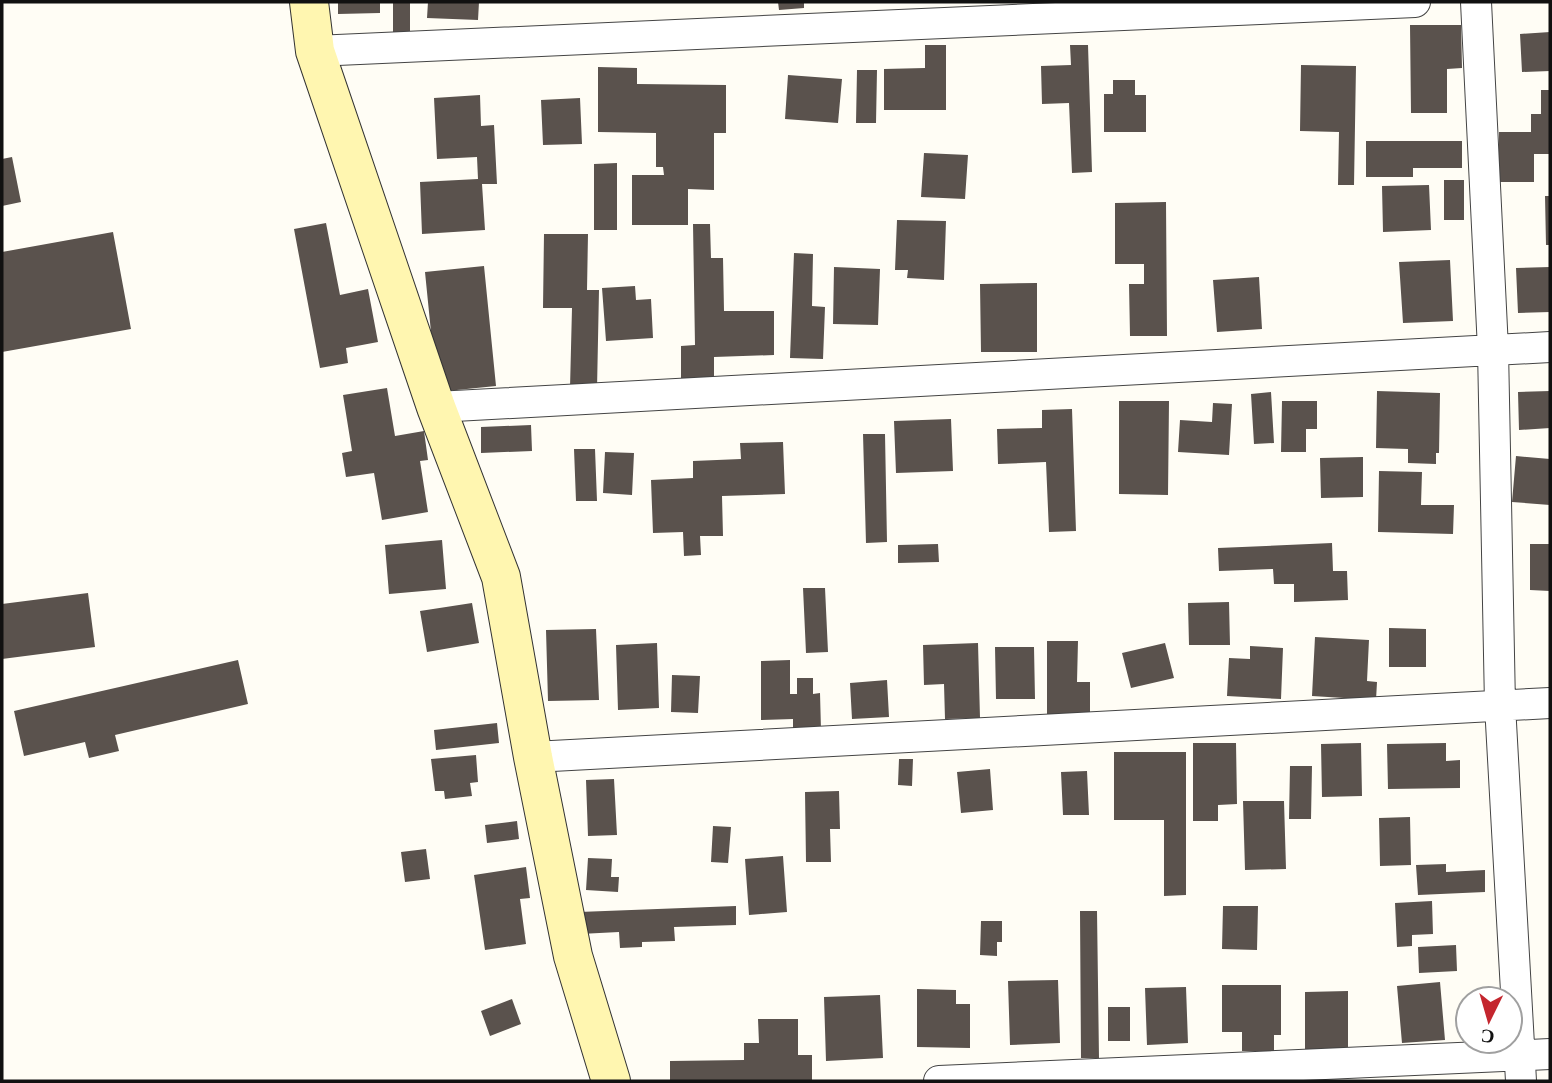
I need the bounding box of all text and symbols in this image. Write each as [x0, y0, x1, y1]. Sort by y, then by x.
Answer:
north arrow [1454, 985, 1524, 1055]
text: С [1480, 1025, 1495, 1047]

